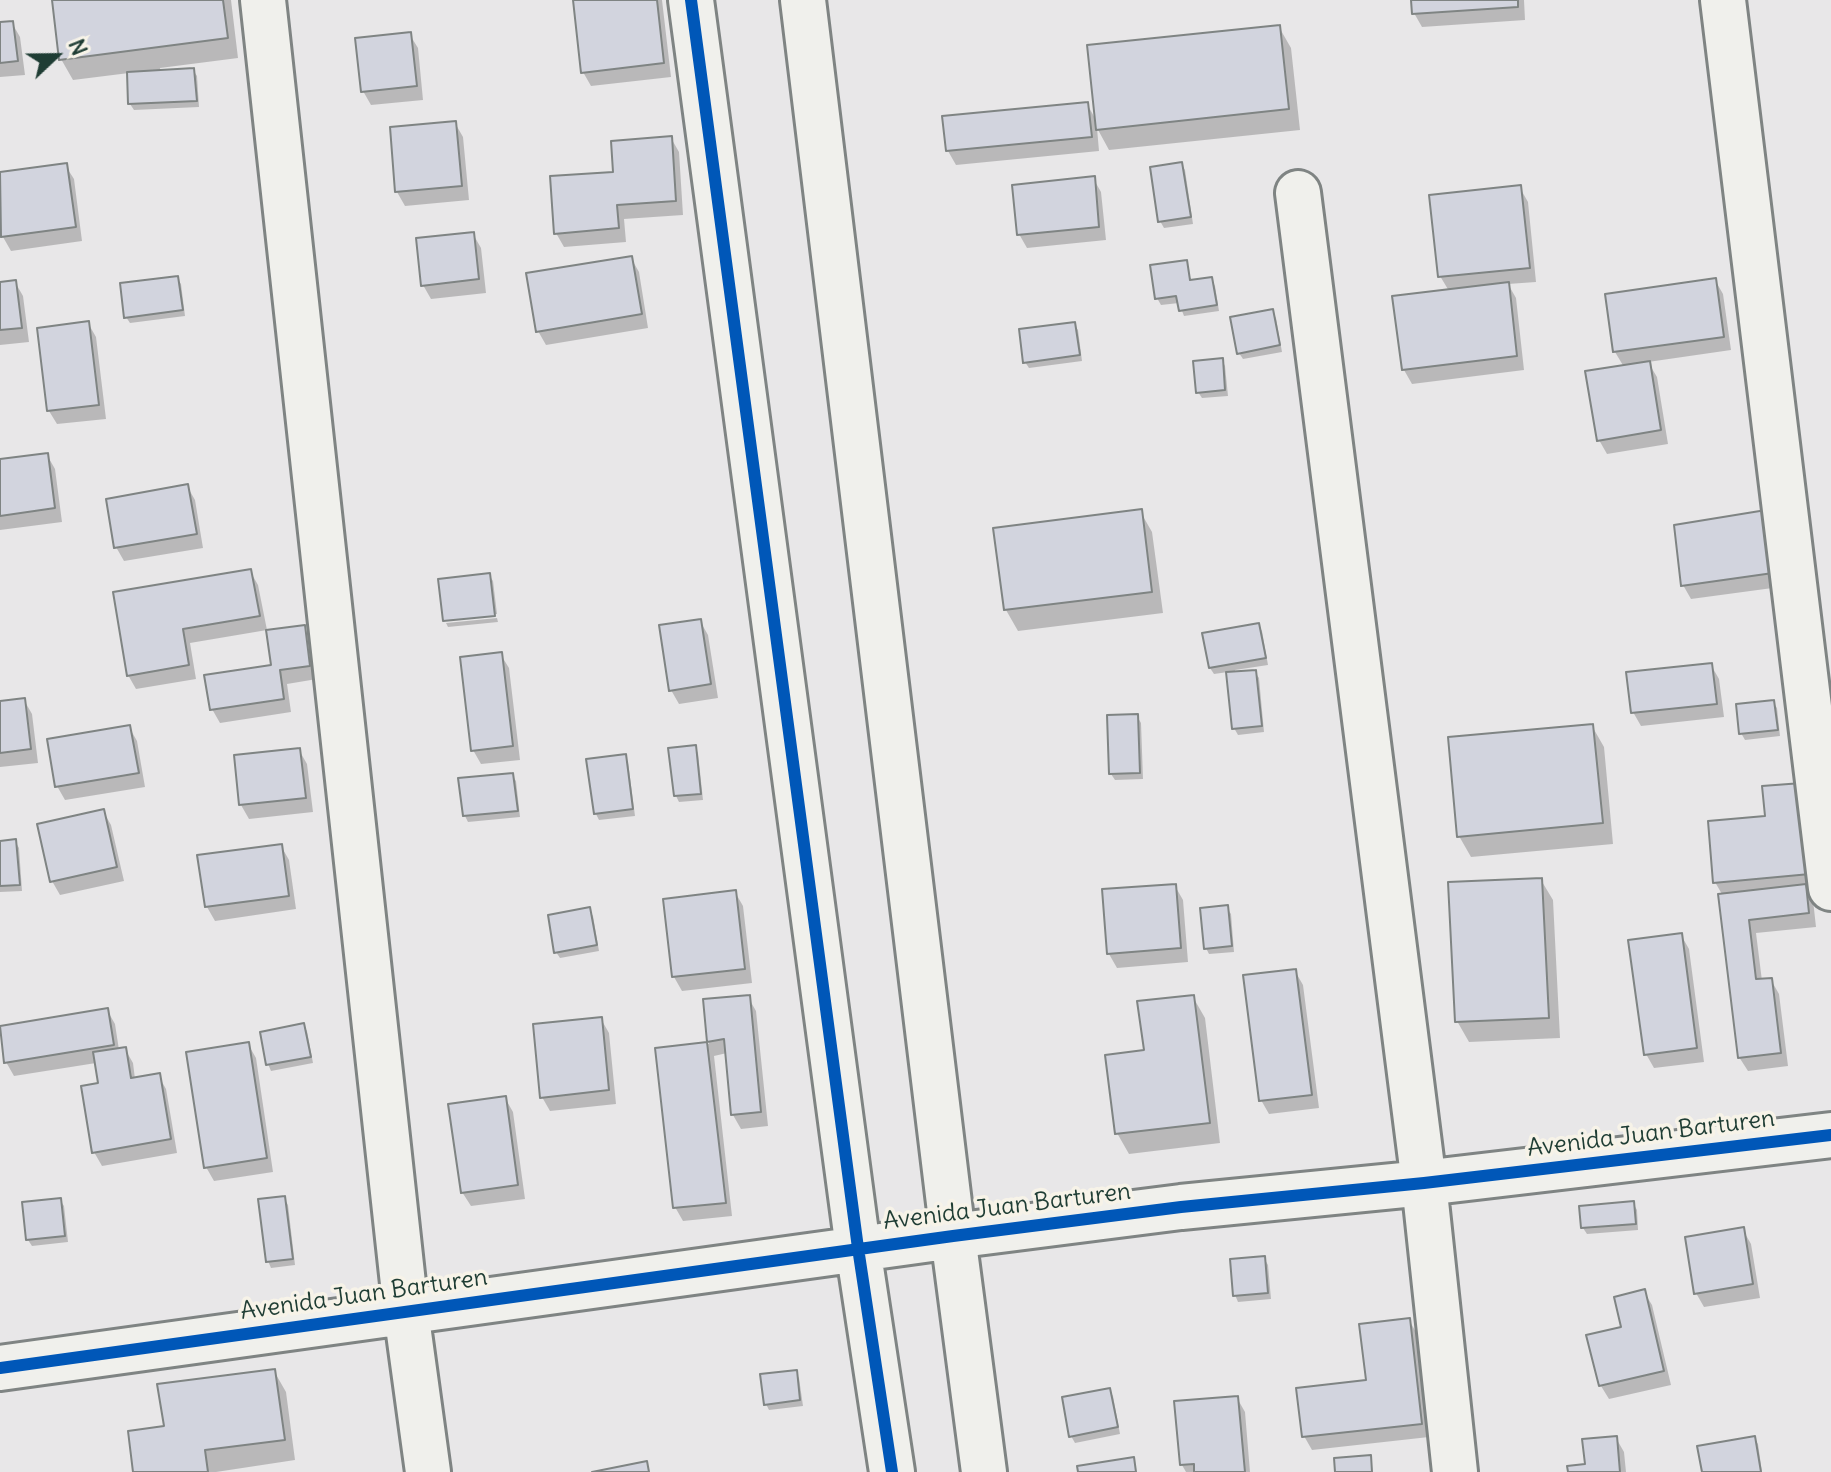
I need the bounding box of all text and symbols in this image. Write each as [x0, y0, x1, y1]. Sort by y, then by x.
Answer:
north arrow [16, 16, 96, 96]
text: N [62, 35, 94, 59]
street label: Avenida Juan Barturen [1526, 1105, 1776, 1163]
street label: Avenida Juan Barturen [882, 1178, 1132, 1236]
street label: Avenida Juan Barturen [239, 1263, 489, 1327]

